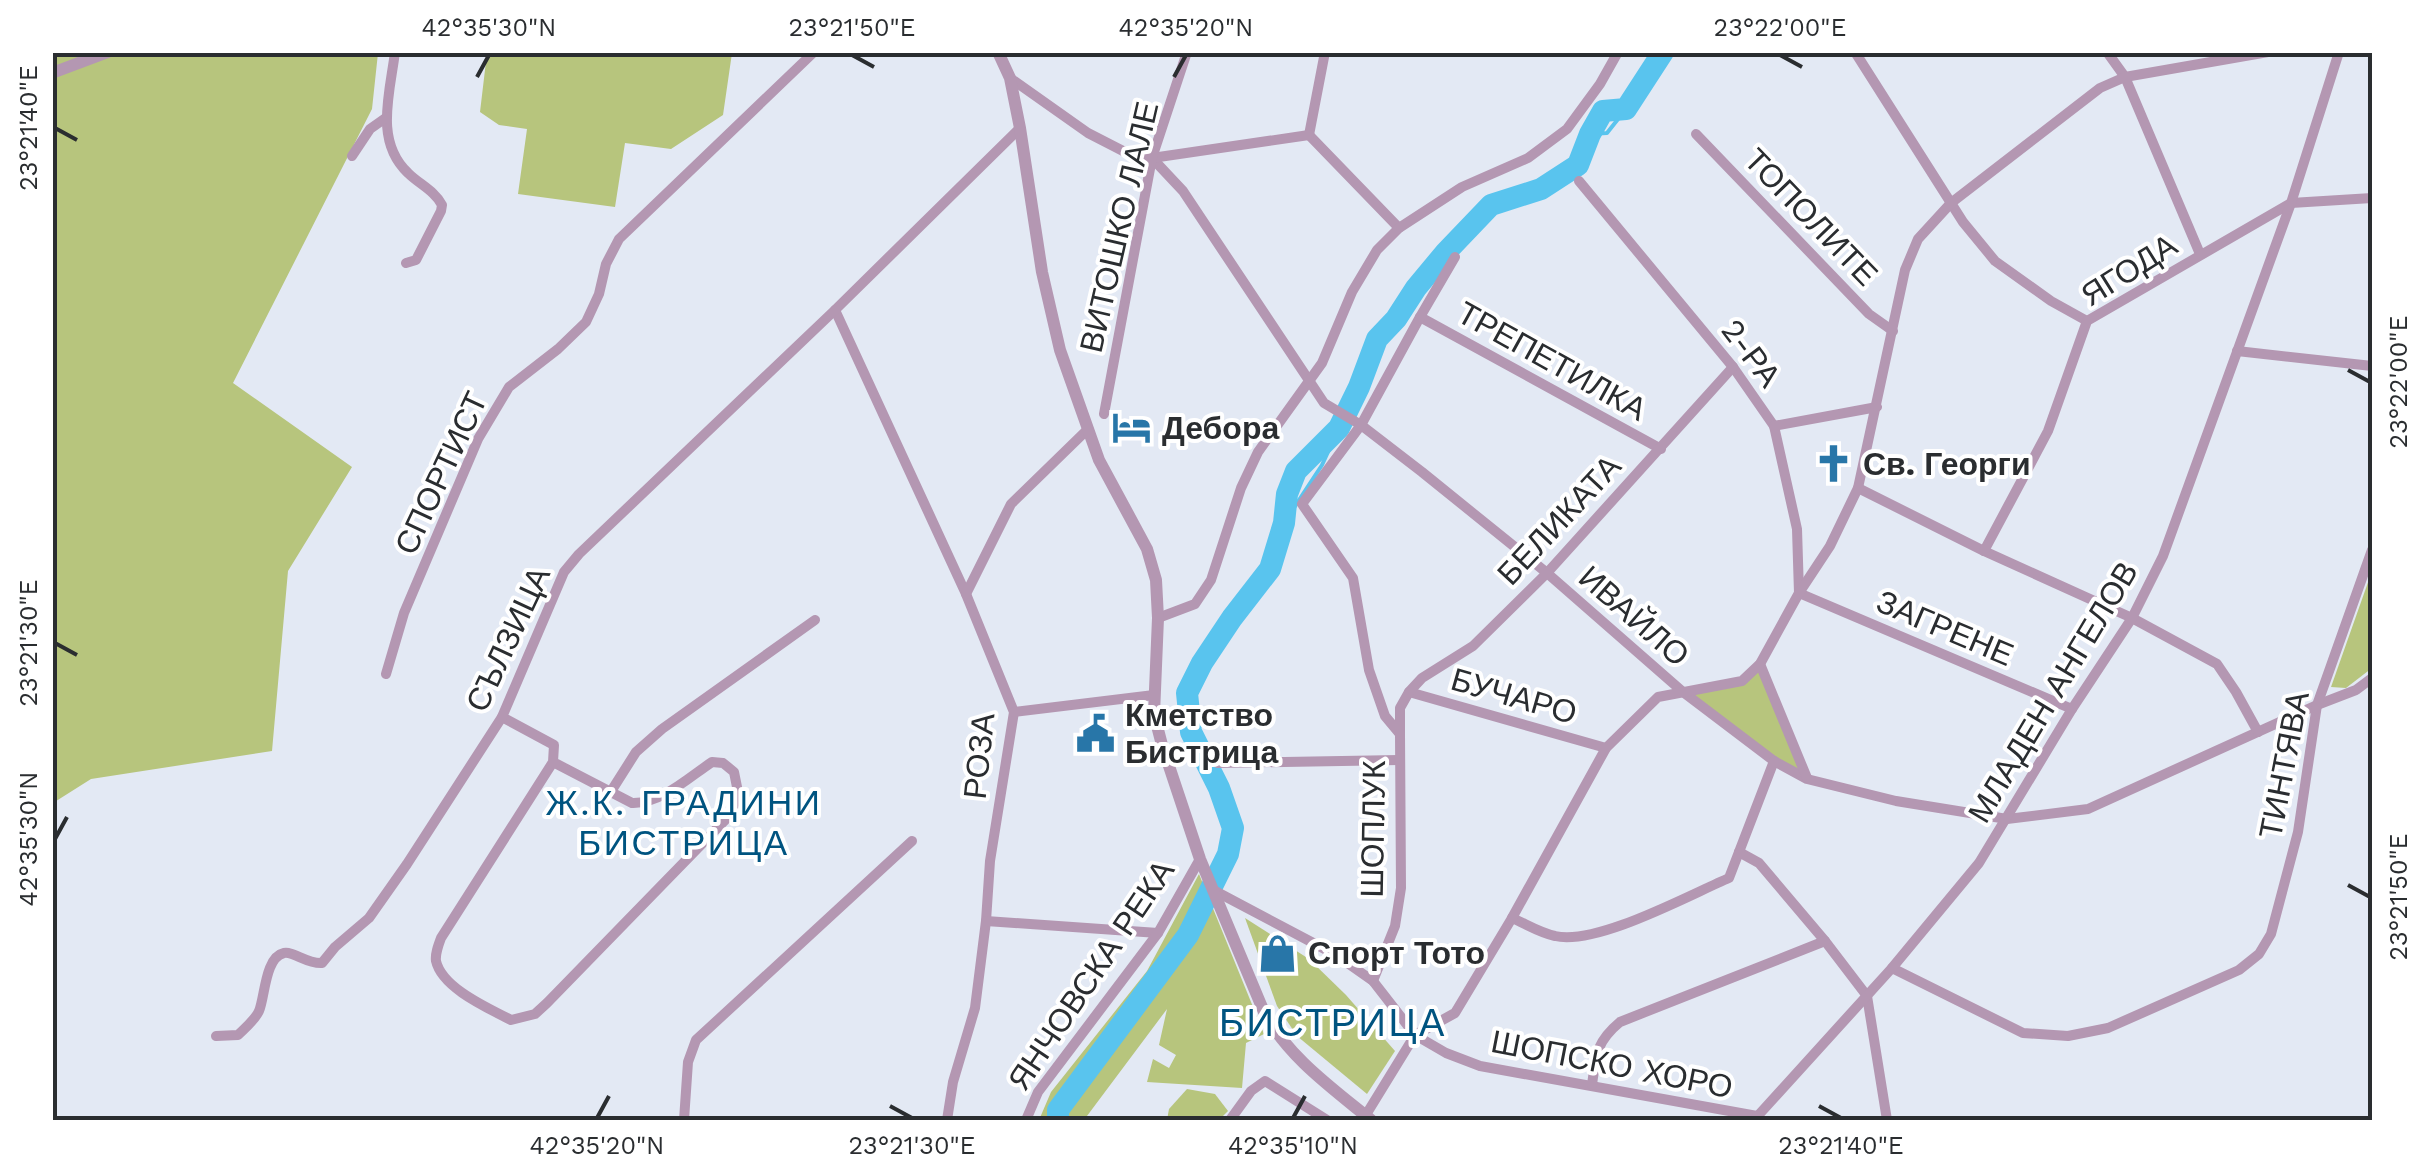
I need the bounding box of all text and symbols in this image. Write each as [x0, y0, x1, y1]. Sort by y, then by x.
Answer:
text: 42°35'30"N [422, 13, 556, 42]
text: 23°21'50"E [789, 13, 915, 42]
text: 42°35'20"N [1119, 13, 1253, 42]
text: 23°22'00"E [1714, 13, 1846, 42]
text: 23°21'40"E [14, 65, 43, 191]
street label: ВИТОШКО ЛАЛЕ [1072, 98, 1166, 356]
street label: ТОПОЛИТЕ [1736, 141, 1886, 293]
street label: ЯГОДА [2074, 225, 2185, 314]
street label: ТРЕПЕТИЛКА [1451, 293, 1654, 429]
street label: 2-РА [1713, 312, 1789, 395]
text: 23°22'00"E [2384, 316, 2413, 448]
street label: СПОРТИСТ [387, 386, 495, 560]
hotel icon: Дебора [1111, 407, 1153, 449]
place label: Дебора [1162, 409, 1279, 447]
church icon: Св. Георги [1812, 443, 1854, 485]
place label: Св. Георги [1863, 445, 2031, 483]
street label: БЕЛИКАТА [1489, 447, 1629, 593]
street label: МЛАДЕН АНГЕЛОВ [1960, 555, 2146, 829]
street label: ИВАЙЛО [1571, 558, 1697, 674]
street label: СЪЛЗИЦА [458, 560, 558, 718]
text: 23°21'30"E [14, 580, 43, 706]
street label: ЗАГРЕНЕ [1871, 582, 2019, 674]
street label: БУЧАРО [1447, 660, 1581, 732]
street label: ТИНТЯВА [2251, 687, 2317, 842]
place label: Кметство Бистрица [1125, 696, 1278, 771]
street label: РОЗА [956, 710, 1002, 801]
public building icon: Кметство Бистрица [1074, 712, 1116, 754]
street label: ШОПЛУК [1353, 760, 1393, 898]
text: 42°35'30"N [14, 772, 43, 906]
district label: Ж.К. ГРАДИНИ БИСТРИЦА [545, 782, 823, 864]
text: 23°21'50"E [2384, 834, 2413, 960]
street label: ЯНЧОВСКА РЕКА [1000, 852, 1182, 1097]
shop icon: Спорт Тото [1257, 932, 1299, 974]
place label: Спорт Тото [1308, 934, 1485, 972]
district label: БИСТРИЦА [1219, 1001, 1447, 1045]
street label: ШОПСКО ХОРО [1488, 1022, 1736, 1106]
text: 42°35'20"N [530, 1131, 664, 1160]
text: 23°21'30"E [849, 1131, 975, 1160]
text: 42°35'10"N [1228, 1131, 1358, 1160]
text: 23°21'40"E [1778, 1131, 1904, 1160]

